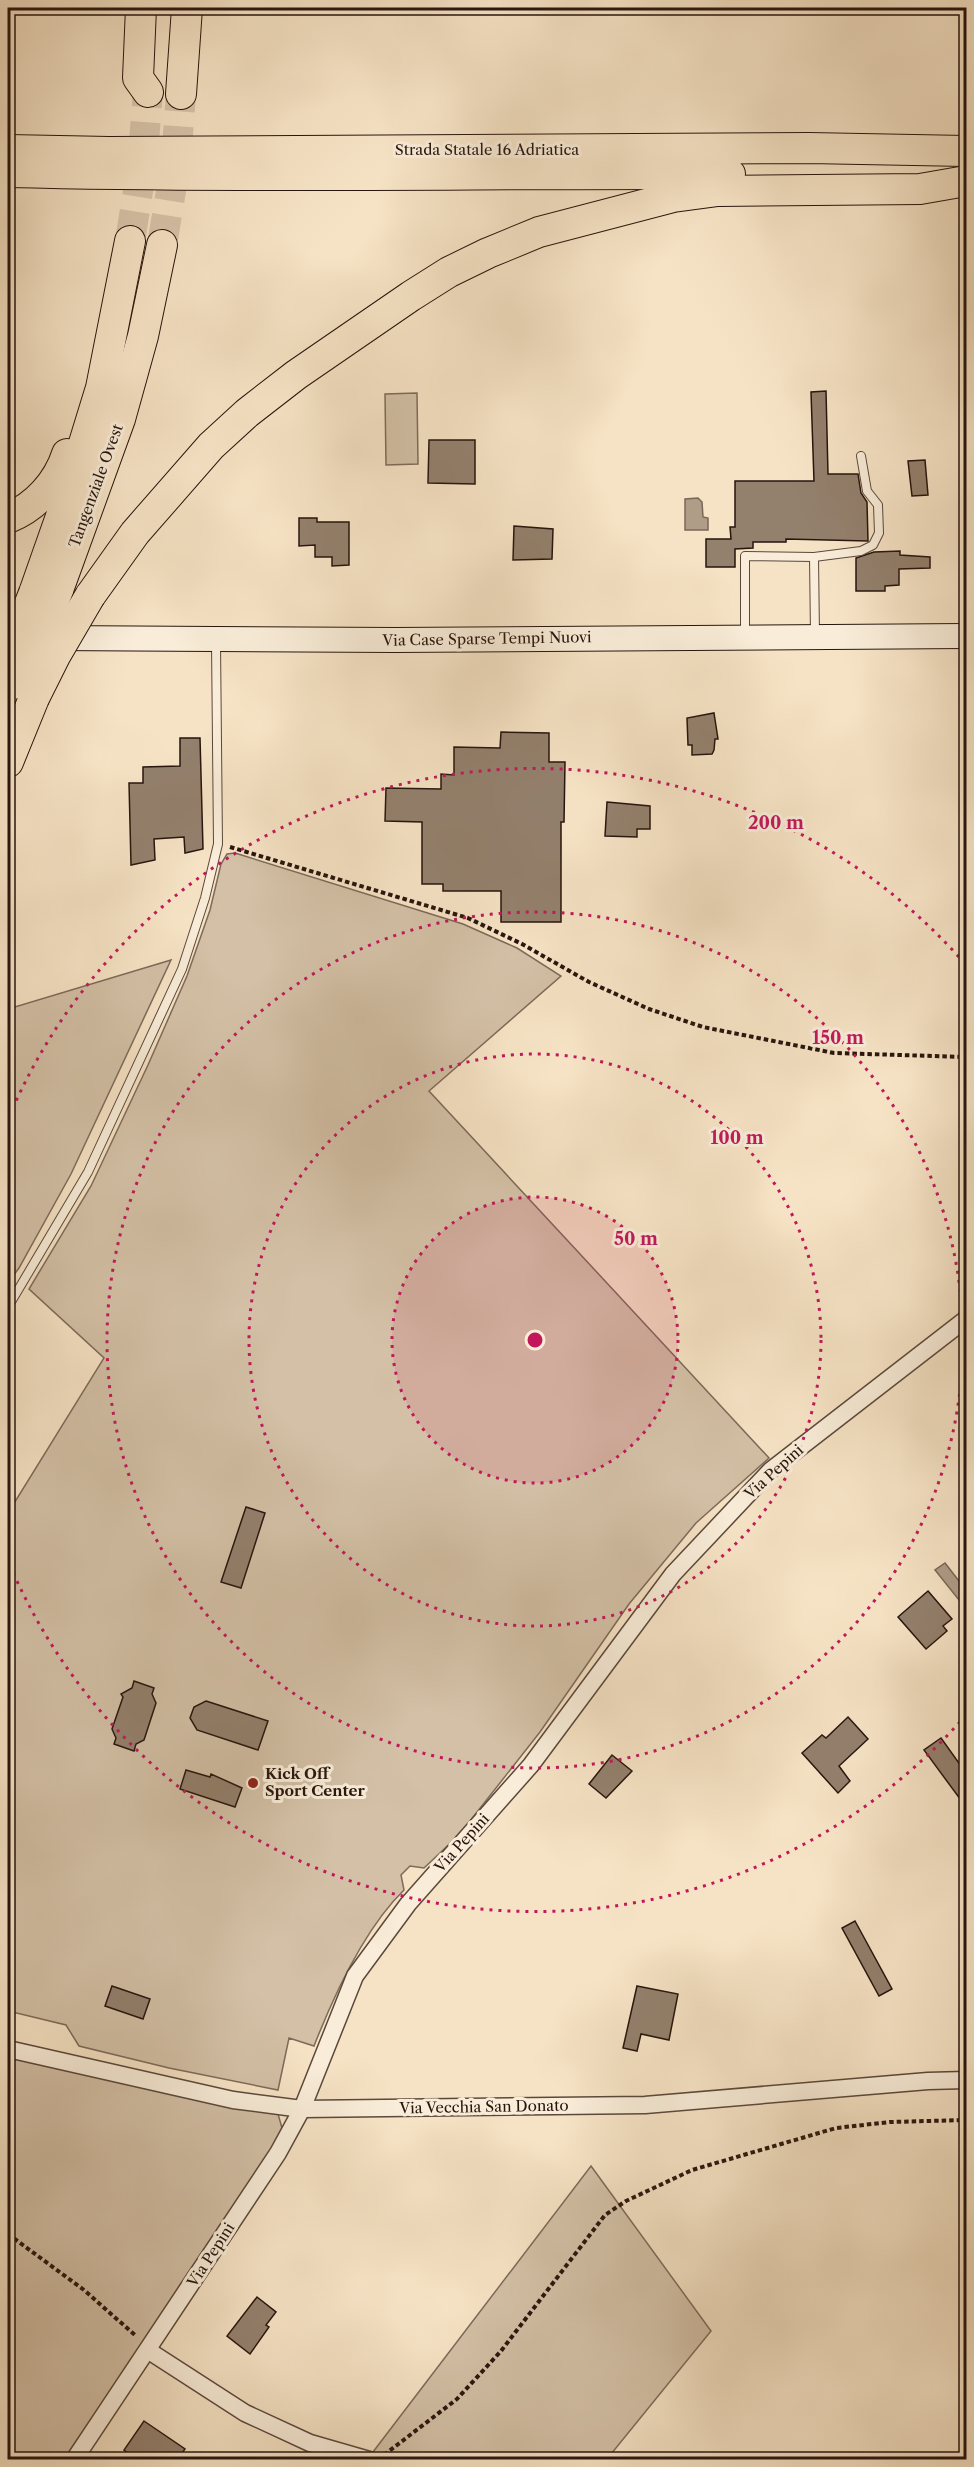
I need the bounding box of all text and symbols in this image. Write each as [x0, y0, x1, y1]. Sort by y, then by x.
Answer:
street label: Strada Statale 16 Adriatica [395, 140, 579, 159]
street label: Tangenziale Ovest [64, 421, 127, 550]
street label: Via Case Sparse Tempi Nuovi [381, 627, 592, 650]
text: 200 m [748, 812, 804, 834]
text: 150 m [812, 1027, 864, 1049]
text: 100 m [710, 1127, 764, 1149]
text: 50 m [614, 1228, 658, 1250]
centre of rings [525, 1330, 545, 1350]
street label: Via Pepini [740, 1440, 807, 1504]
place label: Kick Off Sport Center [265, 1764, 365, 1800]
marker: Kick Off Sport Center [246, 1776, 260, 1790]
street label: Via Pepini [430, 1809, 493, 1877]
street label: Via Vecchia San Donato [398, 2096, 569, 2117]
street label: Via Pepini [182, 2219, 239, 2291]

